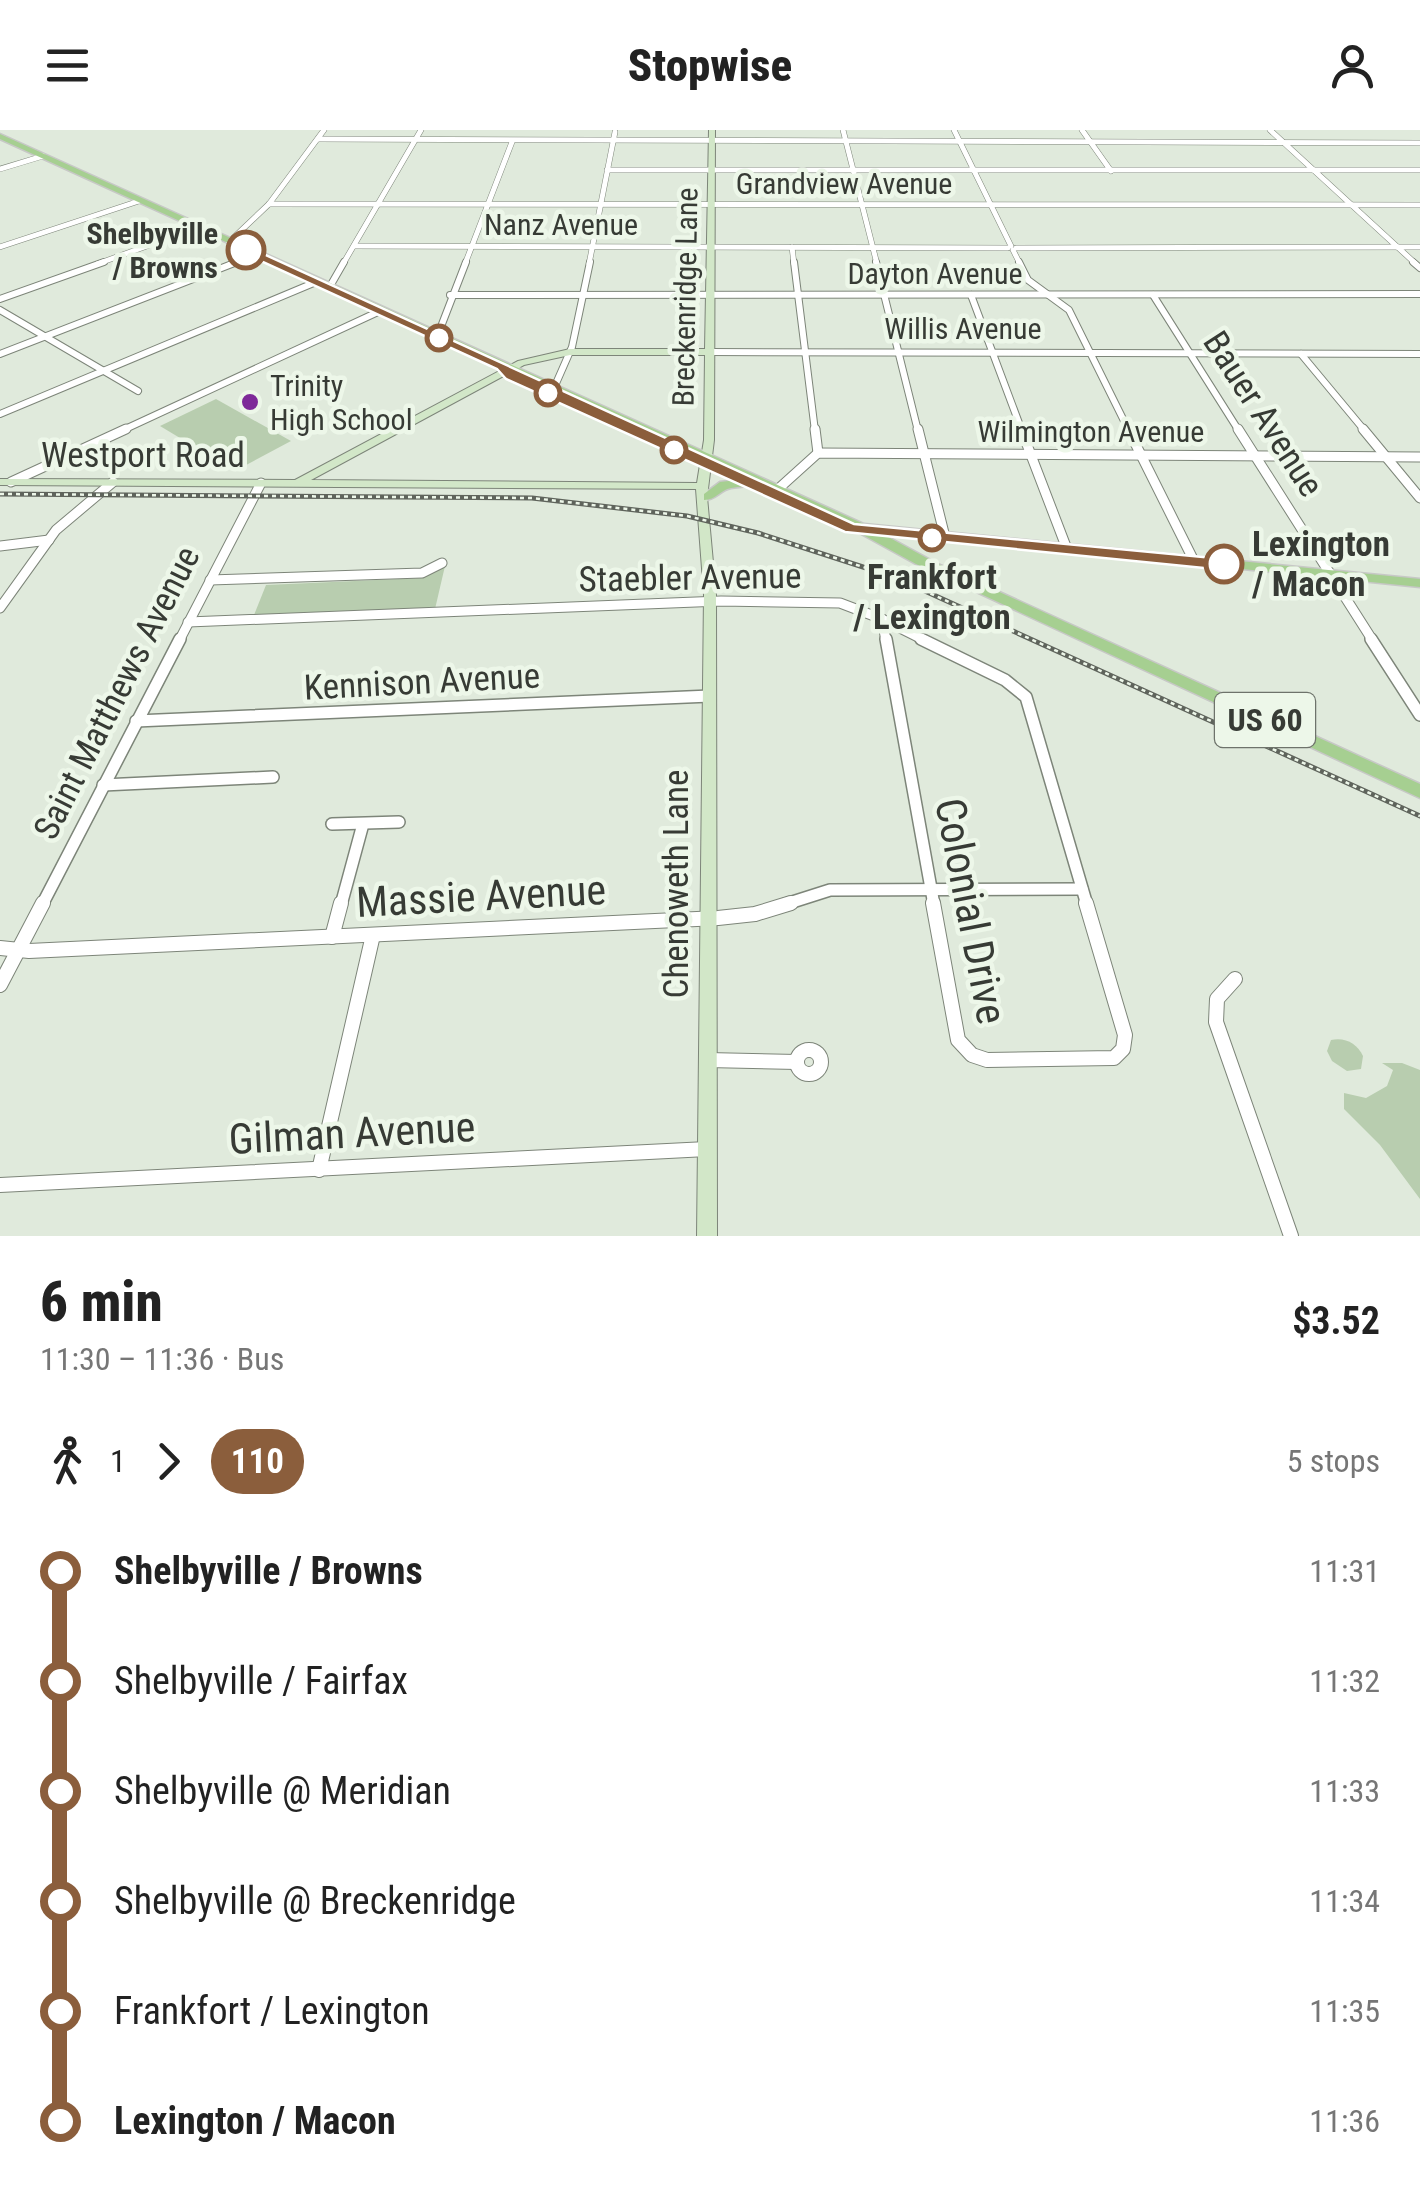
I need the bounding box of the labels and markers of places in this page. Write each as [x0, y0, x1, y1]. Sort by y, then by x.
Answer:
place label: Shelbyville / Browns [87, 216, 218, 285]
marker: Shelbyville / Browns [227, 231, 265, 269]
unlabelled marker [426, 325, 452, 351]
place label: Trinity High School [270, 368, 413, 437]
unlabelled marker [535, 380, 561, 406]
marker: Trinity High School [239, 391, 261, 413]
unlabelled marker [661, 437, 687, 463]
place label: Lexington / Macon [1251, 524, 1390, 605]
marker: Frankfort / Lexington [919, 525, 945, 551]
marker: Lexington / Macon [1205, 545, 1243, 583]
place label: Frankfort / Lexington [852, 557, 1011, 638]

